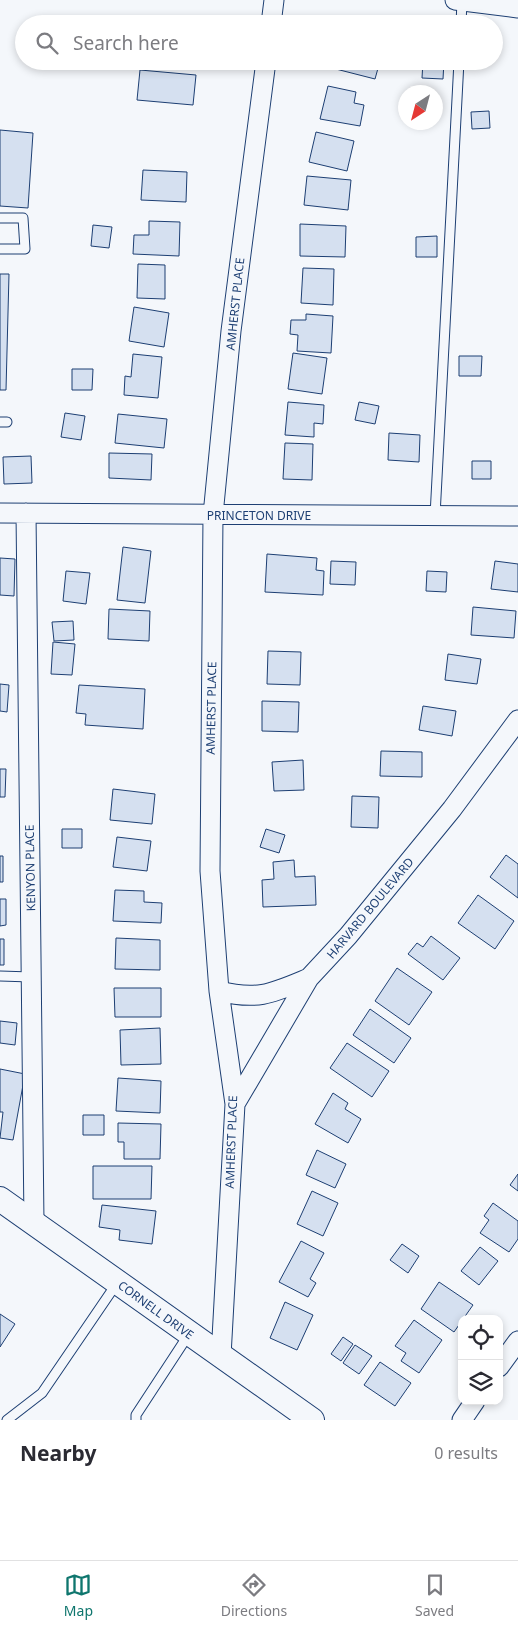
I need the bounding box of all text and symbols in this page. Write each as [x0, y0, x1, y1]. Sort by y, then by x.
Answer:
search box [15, 15, 503, 70]
icon: search [33, 29, 61, 57]
text: Search here [73, 30, 179, 56]
north arrow [398, 85, 443, 130]
street label: AMHERST PLACE [222, 257, 248, 351]
street label: PRINCETON DRIVE [207, 507, 311, 524]
street label: AMHERST PLACE [202, 661, 220, 755]
street label: KENYON PLACE [21, 825, 39, 911]
street label: HARVARD BOULEVARD [323, 854, 418, 962]
street label: AMHERST PLACE [221, 1095, 241, 1189]
street label: CORNELL DRIVE [115, 1277, 197, 1343]
map controls [458, 1315, 503, 1405]
button: locate [458, 1315, 503, 1360]
button: layers [458, 1360, 503, 1405]
text: Nearby [20, 1439, 96, 1467]
text: 0 results [434, 1442, 498, 1464]
tab: Map [64, 1571, 93, 1620]
tab: Directions [221, 1571, 287, 1620]
tab: Saved [415, 1571, 454, 1620]

